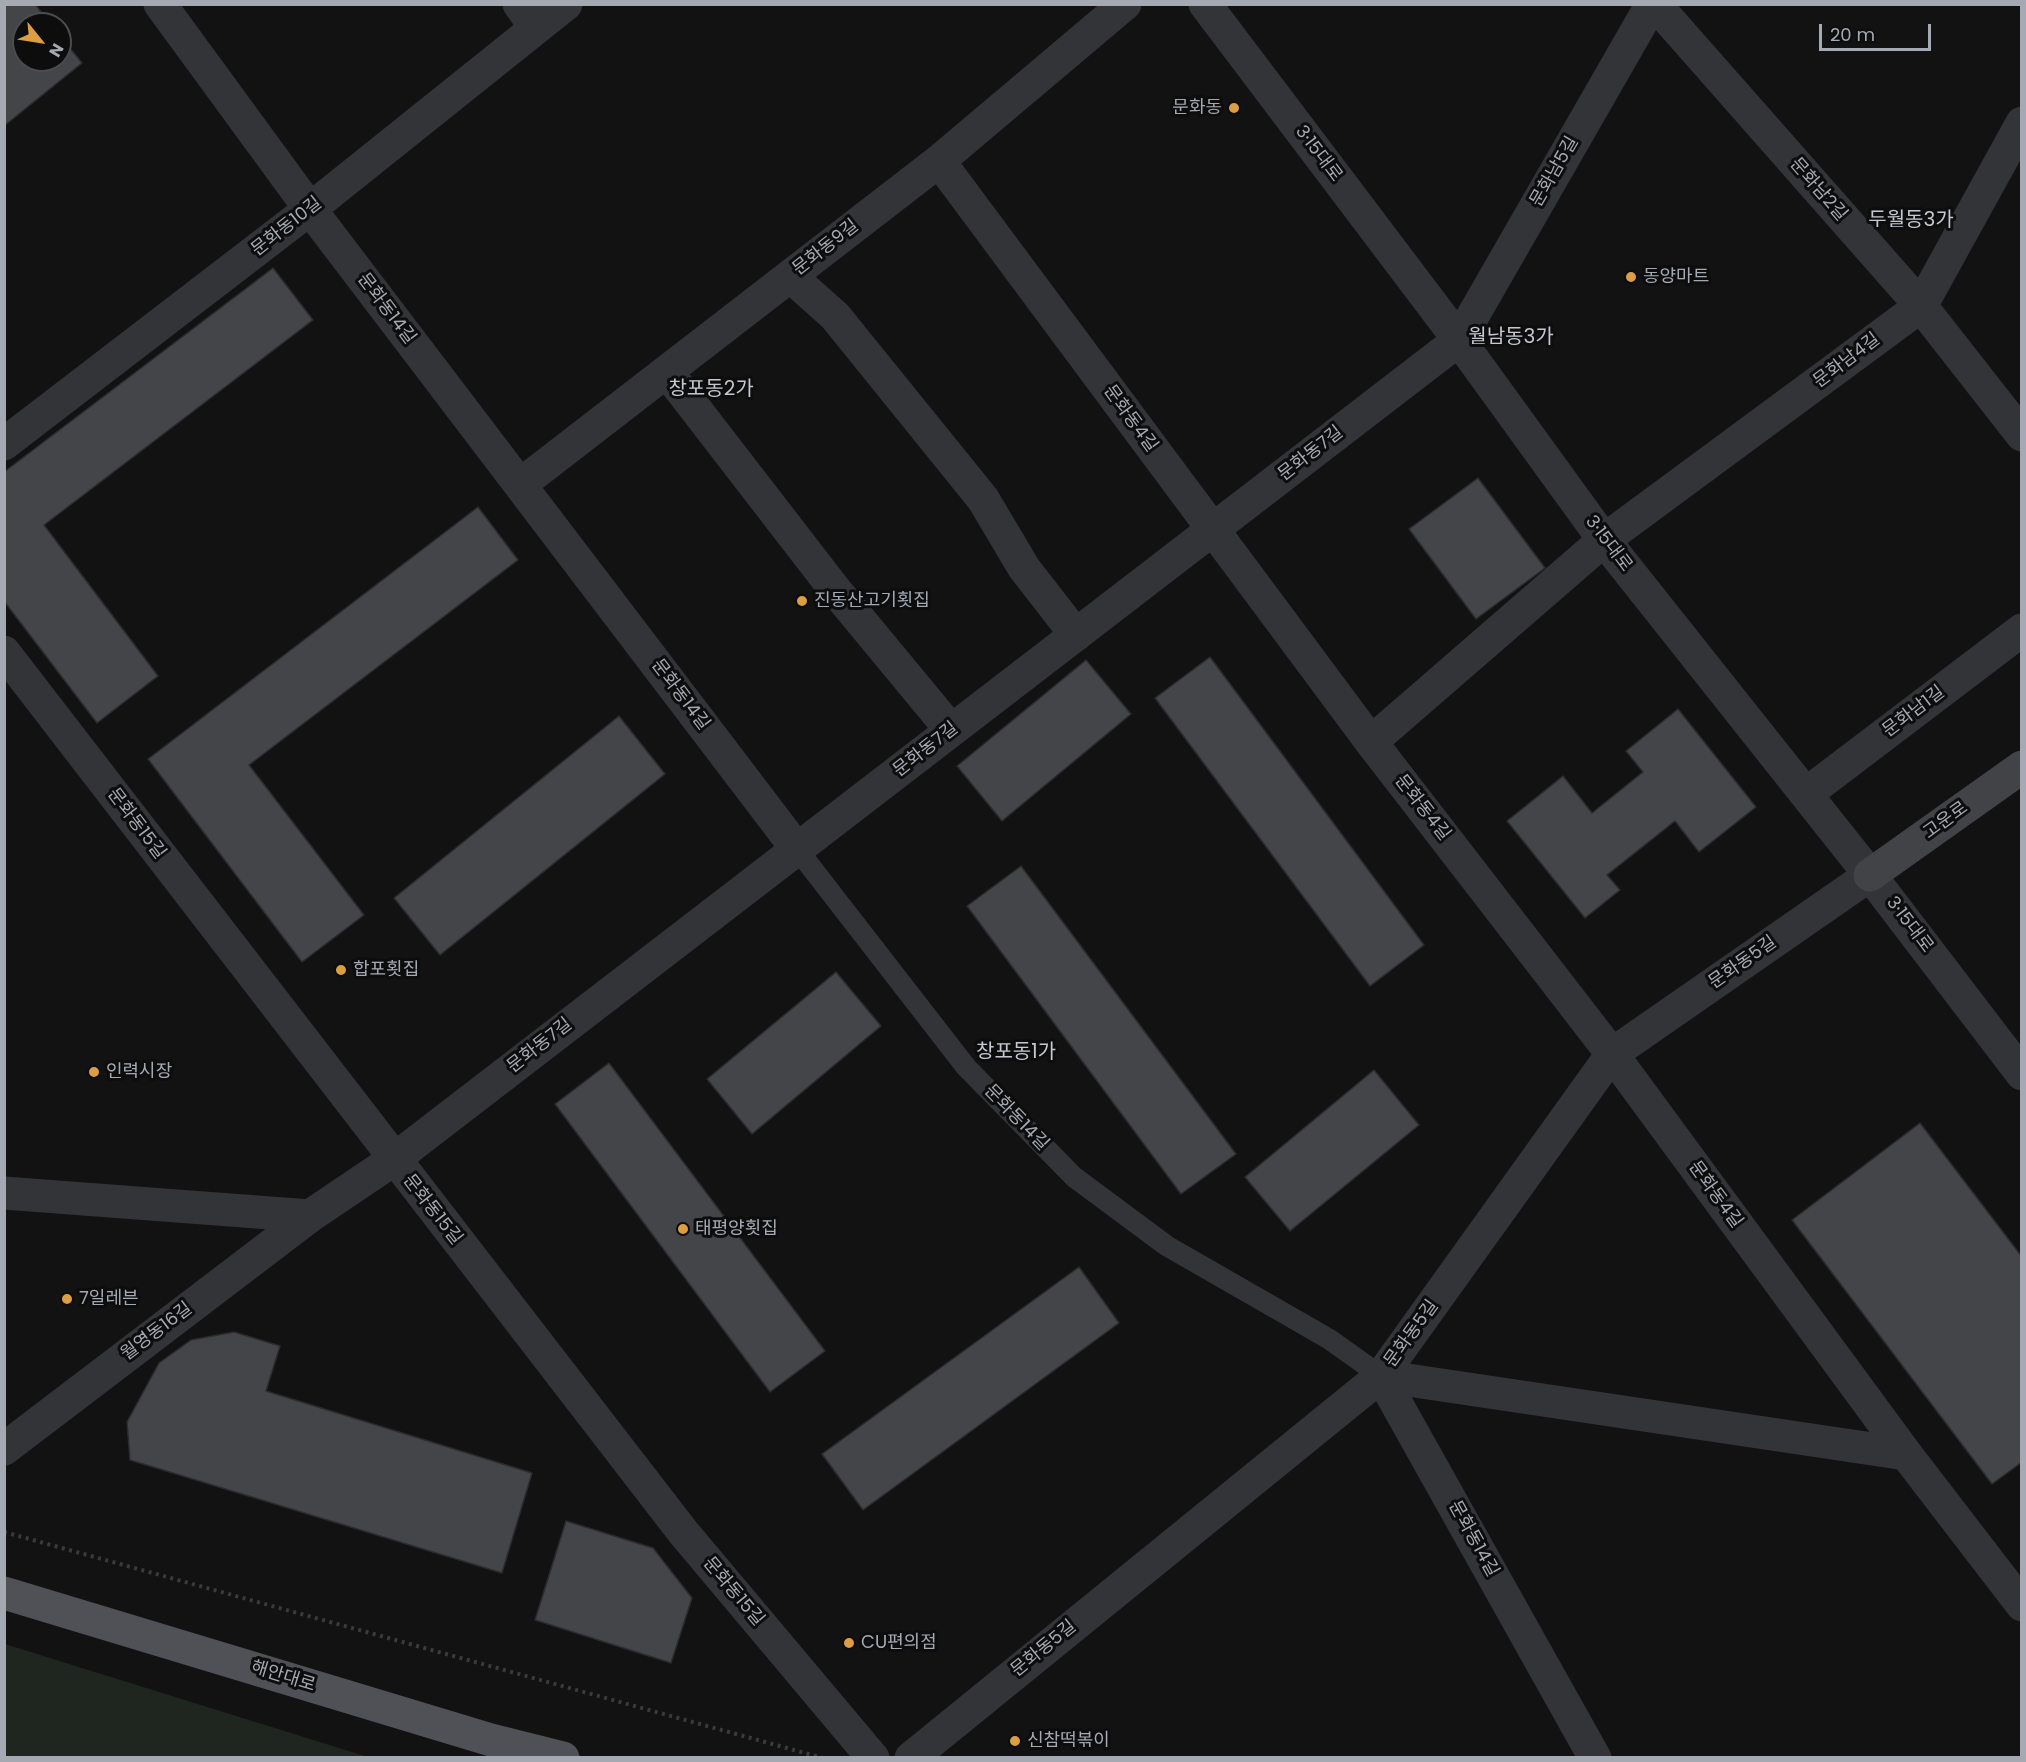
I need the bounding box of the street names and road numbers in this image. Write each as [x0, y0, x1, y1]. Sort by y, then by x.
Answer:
street label: 3·15대로 [1290, 122, 1346, 186]
street label: 문화남5길 [1526, 133, 1584, 211]
street label: 문화남2길 [1785, 154, 1851, 226]
street label: 문화동10길 [248, 193, 326, 261]
street label: 문화동9길 [789, 216, 863, 280]
street label: 문화동14길 [352, 269, 420, 349]
street label: 문화남4길 [1810, 329, 1884, 393]
street label: 문화동4길 [1098, 381, 1162, 457]
street label: 문화동7길 [1274, 422, 1348, 486]
street label: 3·15대로 [1580, 512, 1636, 576]
street label: 문화동14길 [646, 655, 714, 735]
street label: 문화남1길 [1879, 682, 1949, 742]
street label: 문화동7길 [889, 718, 963, 782]
street label: 문화동4길 [1390, 771, 1454, 845]
street label: 문화동15길 [102, 784, 170, 864]
street label: 고운로 [1920, 798, 1972, 844]
street label: 3·15대로 [1881, 893, 1937, 957]
street label: 문화동5길 [1705, 932, 1781, 994]
street label: 문화동7길 [503, 1014, 577, 1078]
street label: 문화동14길 [979, 1081, 1053, 1155]
street label: 문화동4길 [1683, 1157, 1747, 1233]
street label: 문화동15길 [398, 1171, 466, 1249]
street label: 문화동5길 [1380, 1296, 1444, 1372]
street label: 월영동16길 [117, 1298, 197, 1366]
street label: 문화동14길 [1443, 1497, 1503, 1581]
street label: 문화동15길 [698, 1553, 768, 1631]
street label: 문화동5길 [1007, 1616, 1081, 1682]
street label: 해안대로 [248, 1657, 318, 1697]

